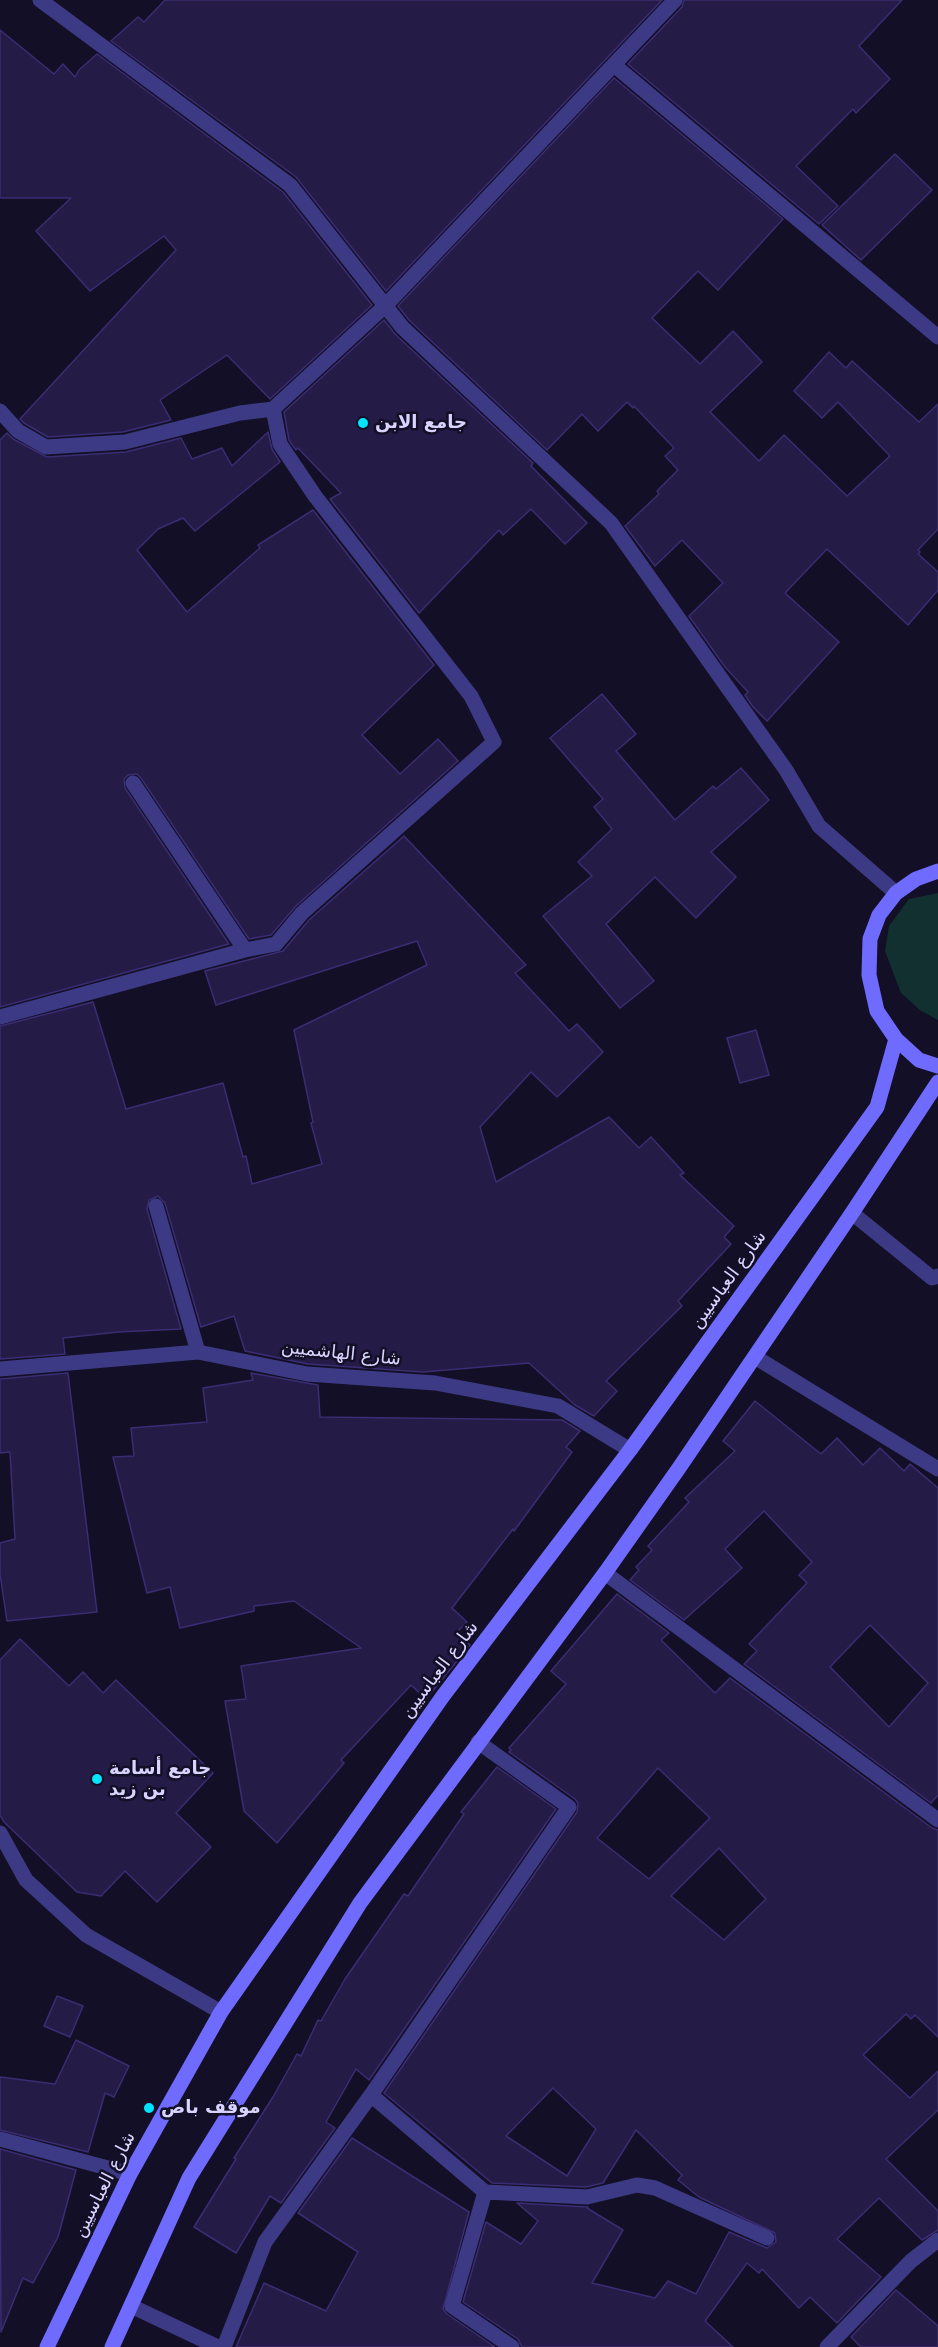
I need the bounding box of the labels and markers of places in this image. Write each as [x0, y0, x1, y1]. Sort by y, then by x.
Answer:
place label: جامع الابن [375, 412, 467, 434]
marker: جامع الابن [356, 416, 370, 430]
place label: جامع أسامة بن زيد [109, 1758, 211, 1800]
marker: جامع أسامة بن زيد [90, 1772, 104, 1786]
place label: موقف باص [161, 2097, 261, 2119]
marker: موقف باص [142, 2101, 156, 2115]

